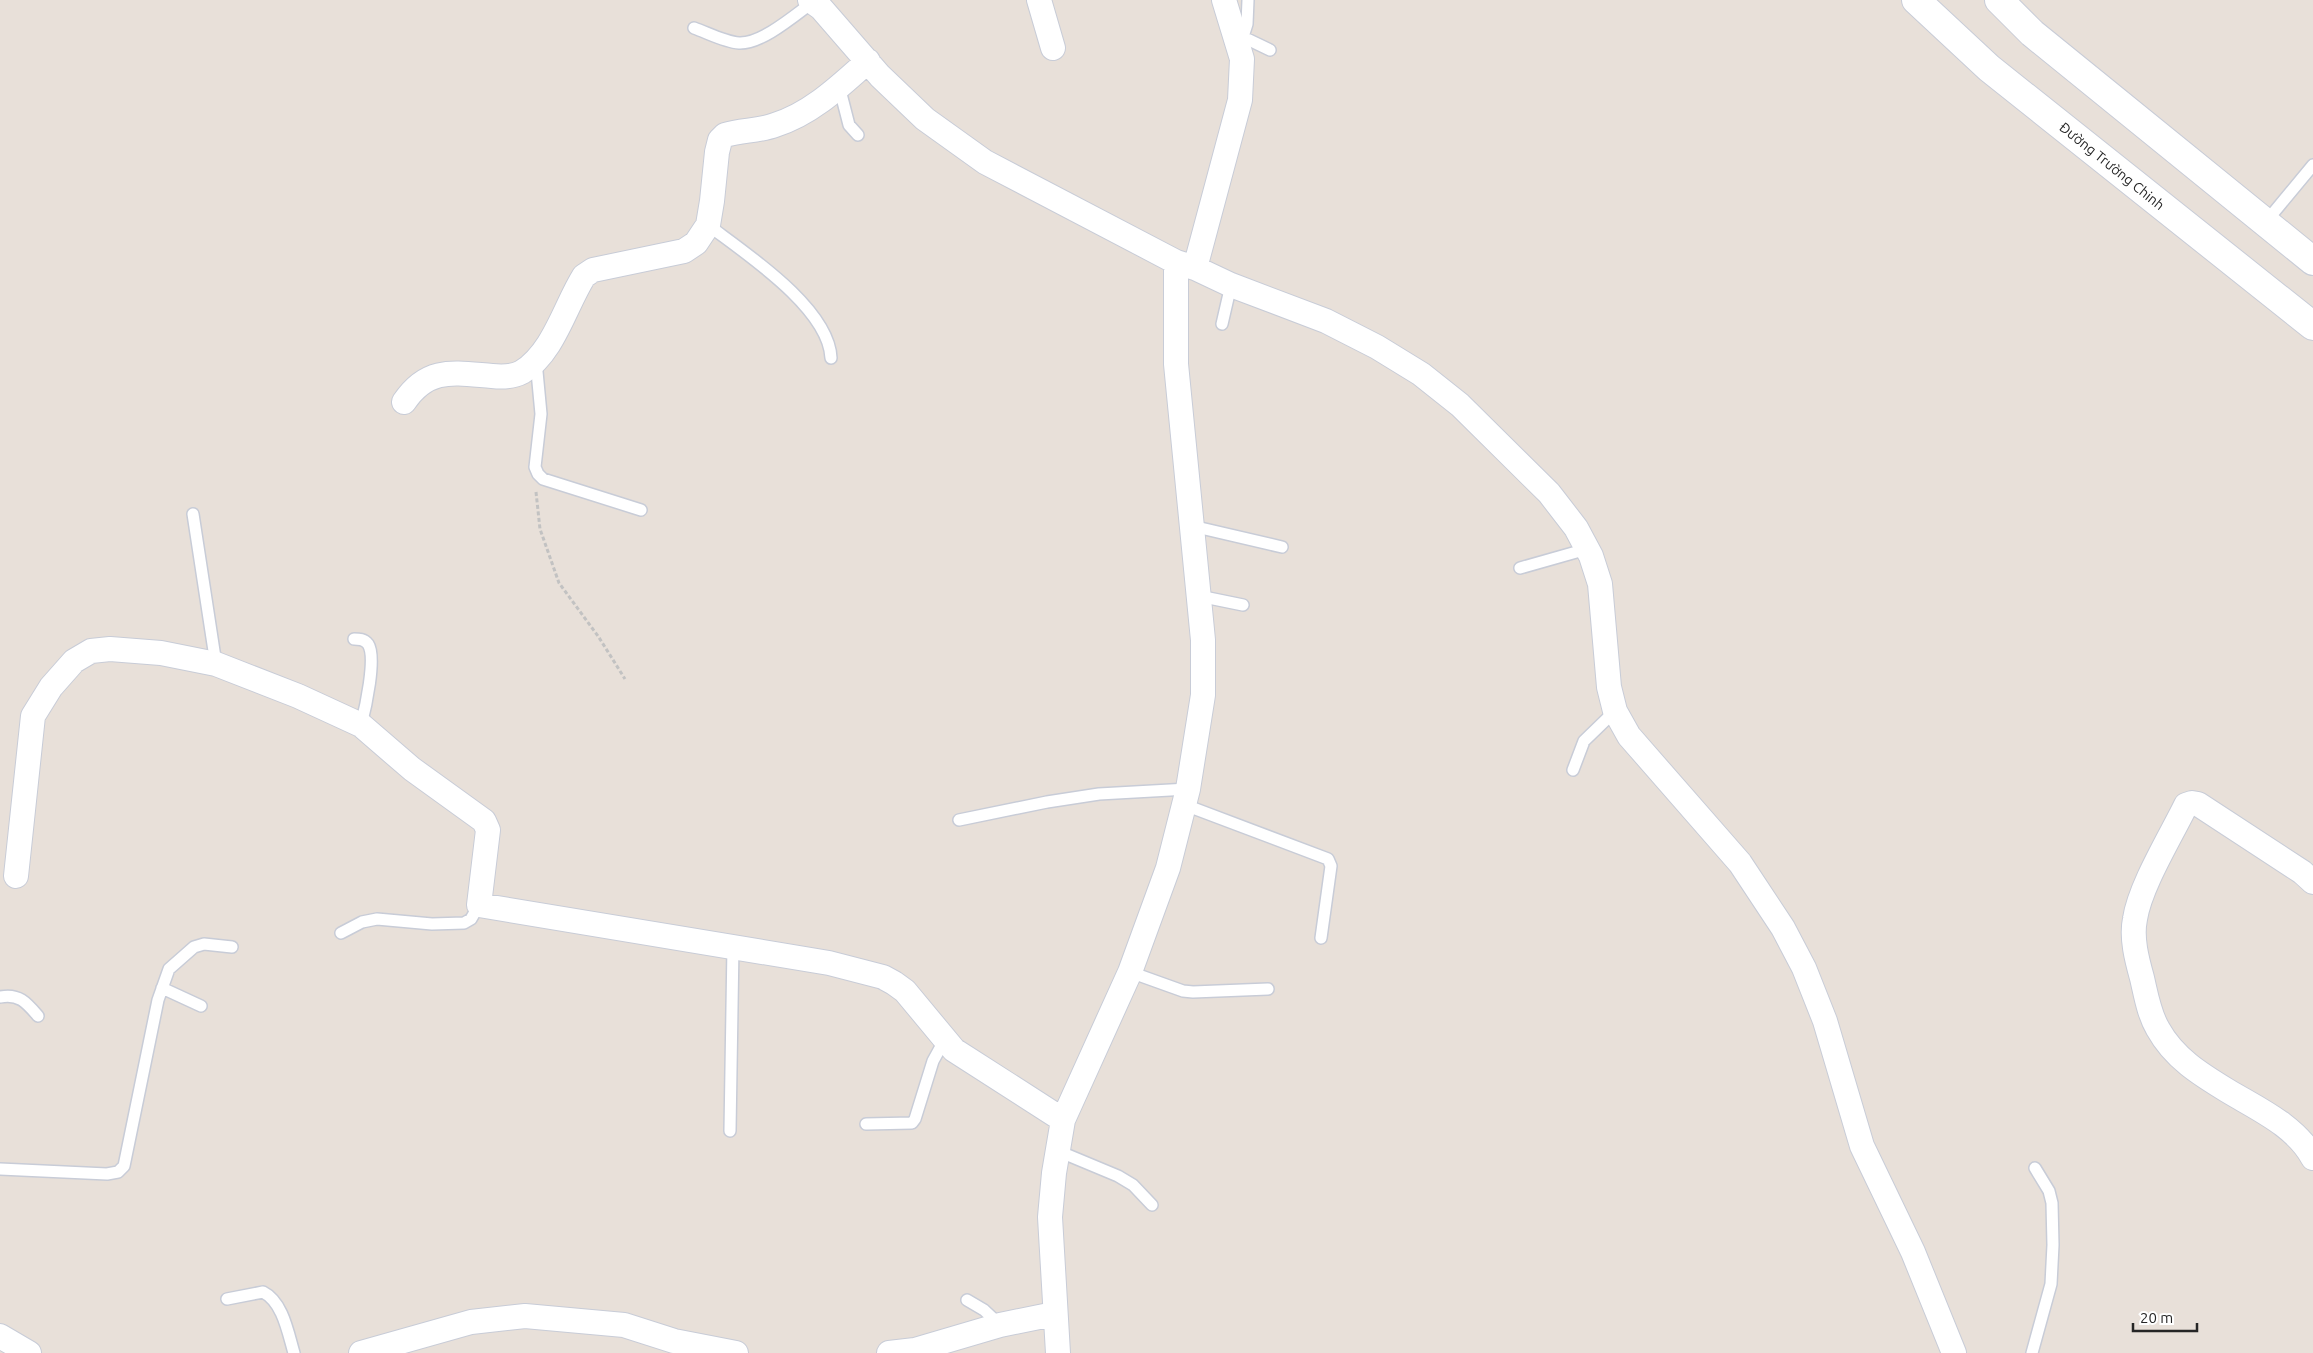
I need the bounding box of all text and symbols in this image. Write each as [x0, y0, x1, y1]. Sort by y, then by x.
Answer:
street label: Đường Trường Chinh [2056, 119, 2168, 213]
scale bar [2133, 1300, 2197, 1332]
text: 20 m [2140, 1309, 2173, 1326]

